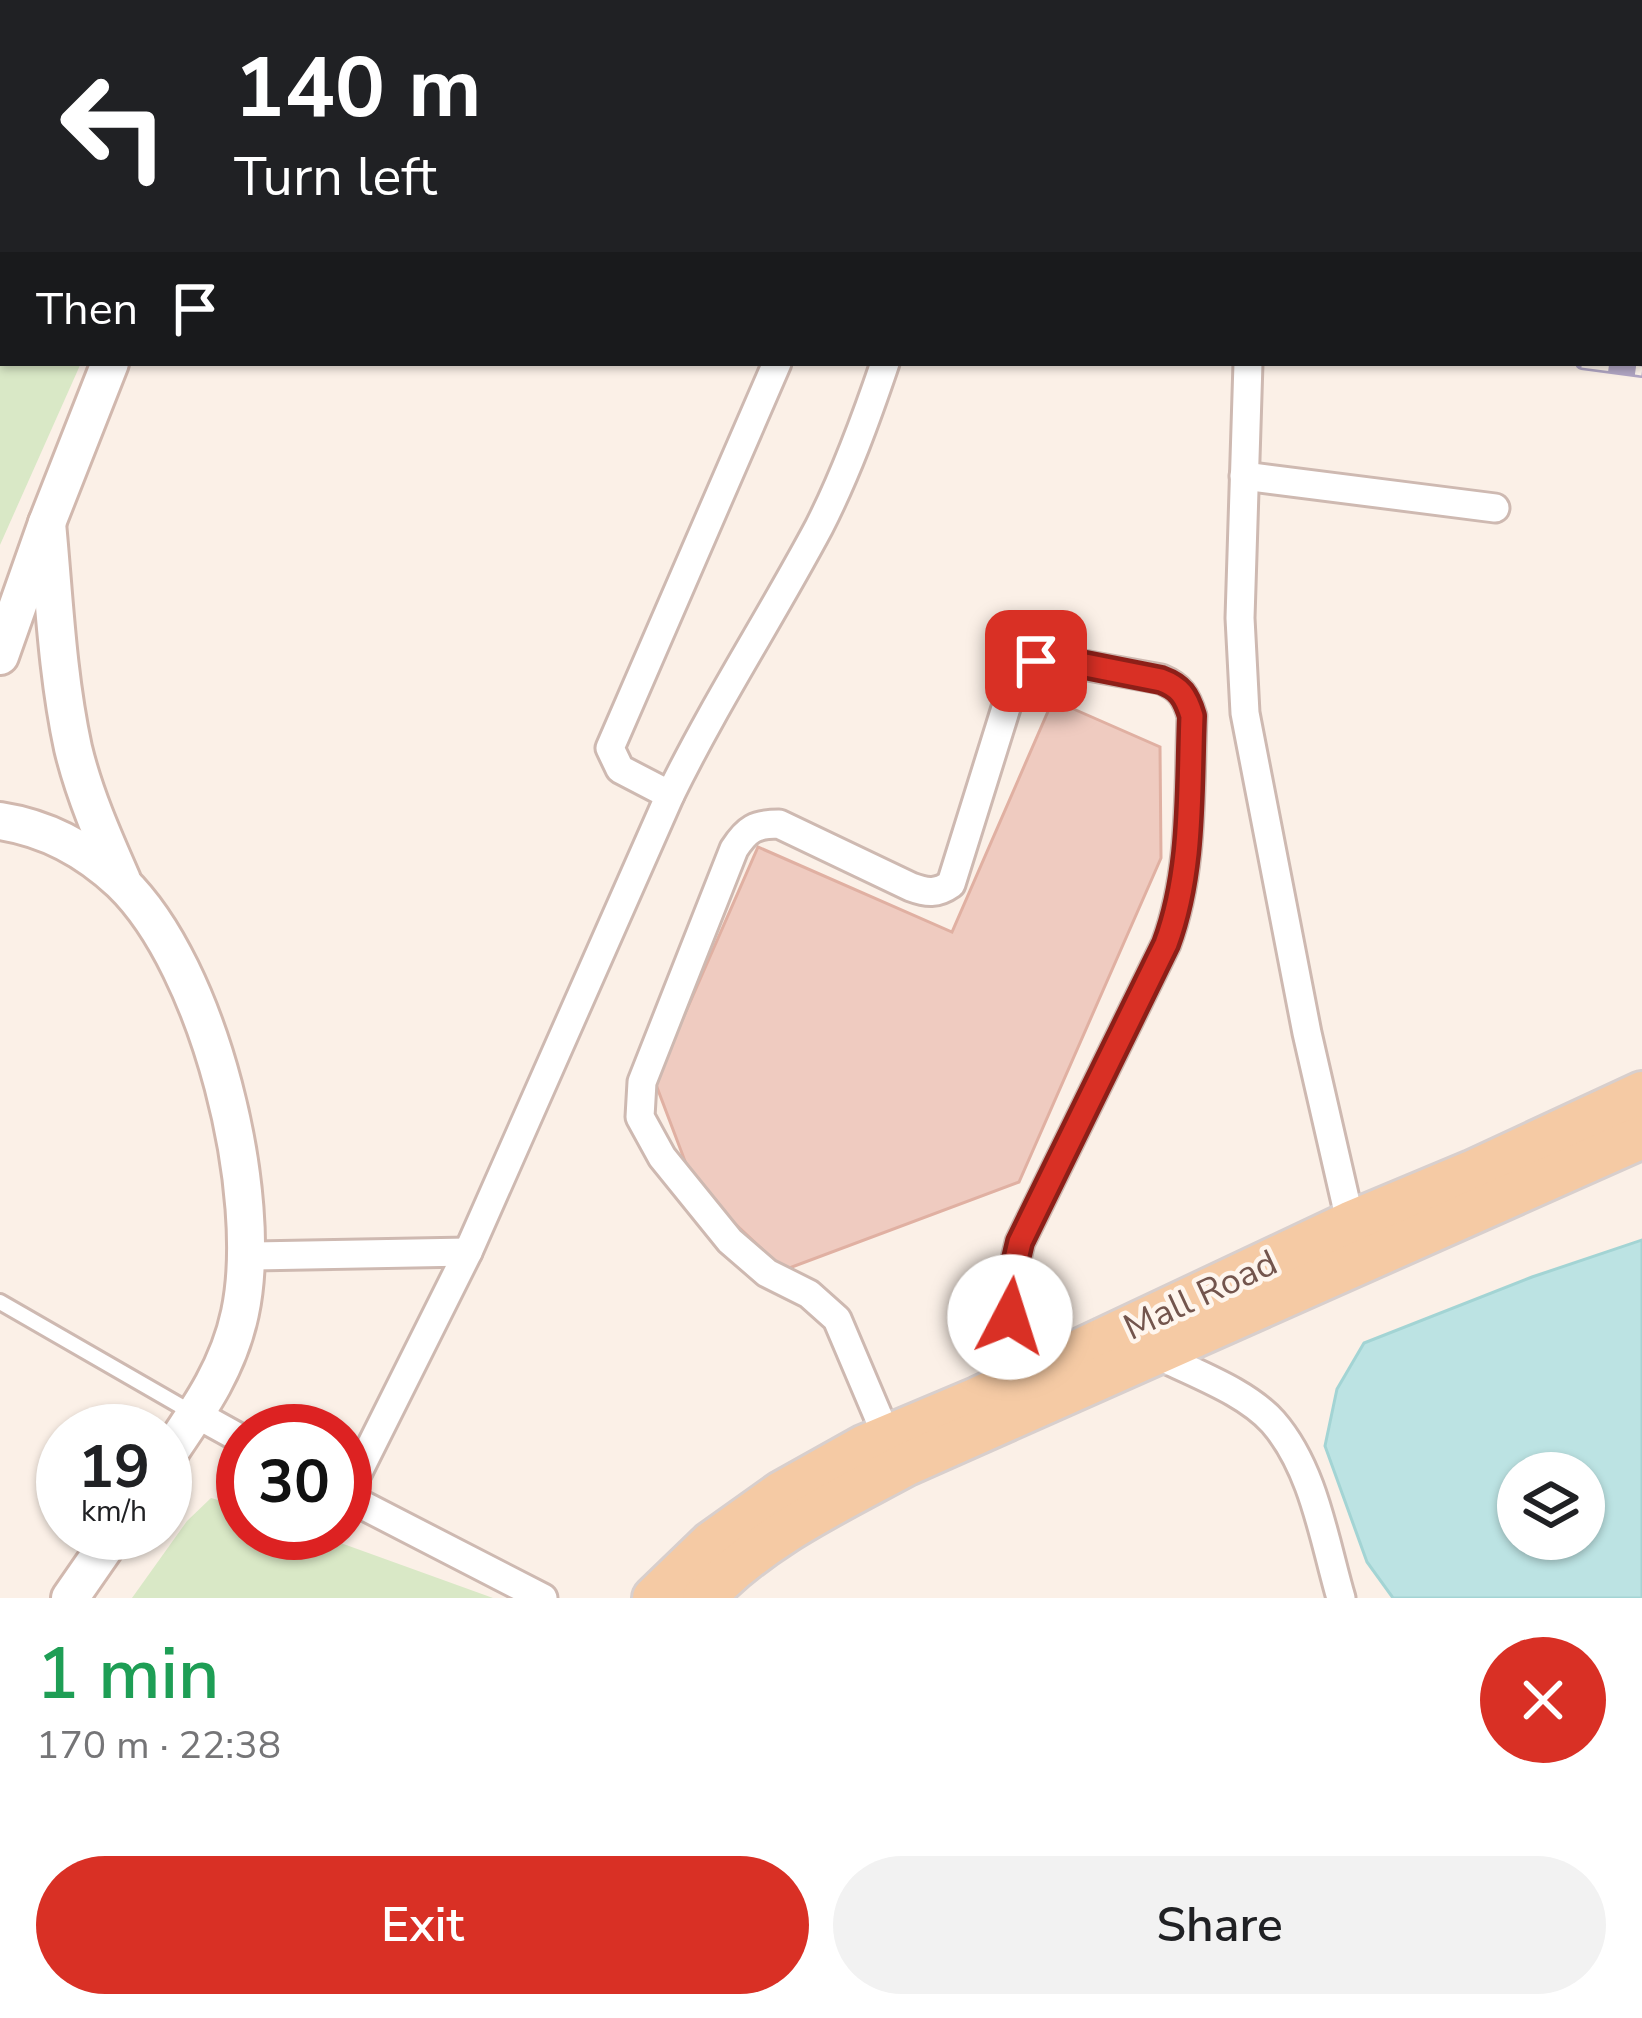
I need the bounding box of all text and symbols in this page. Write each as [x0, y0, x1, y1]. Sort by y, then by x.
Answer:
text: 140 m [234, 31, 482, 146]
icon: left [36, 48, 192, 204]
text: Turn left [234, 140, 437, 214]
icon: arrive [162, 276, 228, 342]
text: Then [36, 279, 138, 340]
pin [985, 610, 1087, 712]
icon: arrive [1003, 628, 1069, 694]
street label: Mall Road [1116, 1238, 1285, 1352]
position arrow [947, 1254, 1073, 1380]
speed limit sign: 30 [216, 1404, 372, 1560]
text: 19 [78, 1426, 150, 1508]
map controls [1497, 1452, 1605, 1560]
button: layers [1497, 1452, 1605, 1560]
text: km/h [81, 1491, 147, 1532]
text: 1 min [36, 1625, 219, 1723]
button: close [1480, 1637, 1606, 1763]
text: 170 m · 22:38 [36, 1719, 281, 1772]
button: Exit [36, 1856, 809, 1994]
button: Share [833, 1856, 1606, 1994]

